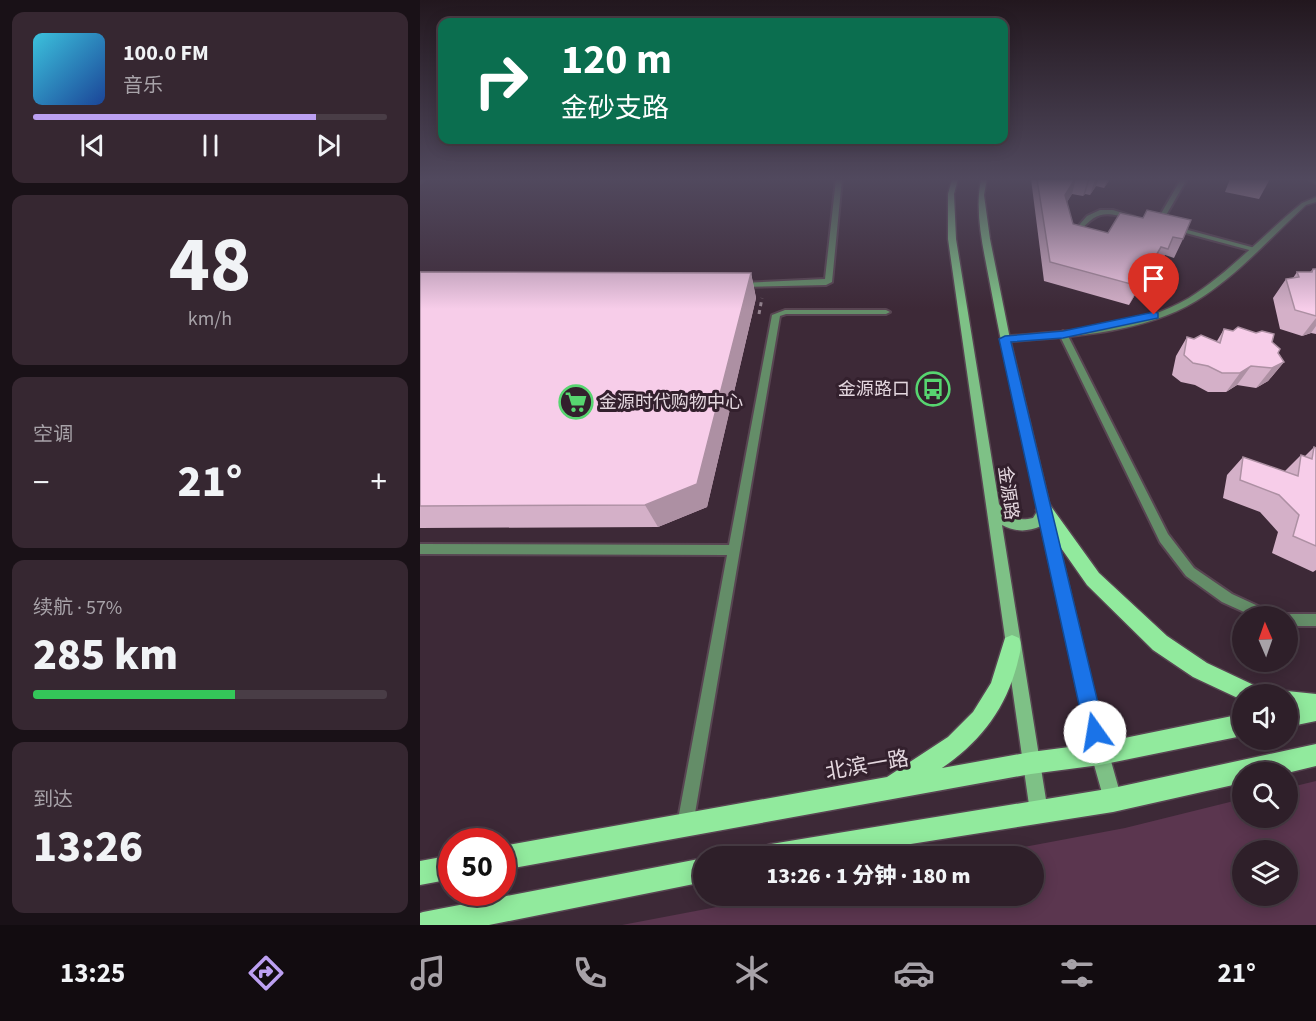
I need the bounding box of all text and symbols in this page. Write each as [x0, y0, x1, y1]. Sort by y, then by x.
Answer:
text: 120 m [561, 30, 672, 90]
text: 100.0 FM [123, 37, 209, 69]
icon: right [462, 42, 540, 120]
text: 音乐 [123, 72, 163, 100]
text: 金砂支路 [561, 89, 669, 128]
icon: previous [76, 129, 109, 162]
icon: pause [194, 129, 227, 162]
icon: next [312, 129, 345, 162]
text: 48 [169, 210, 251, 321]
pin [1128, 253, 1179, 315]
icon: arrive [1137, 262, 1170, 295]
text: km/h [188, 305, 232, 333]
bus stop icon: 金源路口 [915, 371, 951, 407]
place label: 金源路口 [838, 377, 910, 402]
supermarket icon: 金源时代购物中心 [558, 384, 594, 420]
place label: 金源时代购物中心 [599, 390, 743, 415]
text: 空调 [33, 421, 73, 449]
text: 21° [178, 450, 242, 514]
text: − [33, 459, 49, 506]
text: + [371, 459, 387, 506]
street label: 金源路 [992, 465, 1024, 521]
text: 续航 · 57% [33, 594, 122, 622]
north arrow [1232, 606, 1298, 672]
map controls [1232, 606, 1298, 906]
text: 285 km [33, 623, 178, 687]
button: sound [1232, 684, 1298, 750]
position arrow [1063, 700, 1127, 764]
street label: 北滨一路 [823, 743, 911, 787]
button: search [1232, 762, 1298, 828]
text: 到达 [33, 786, 73, 814]
text: 13:26 [33, 815, 143, 879]
speed limit sign: 50 [438, 828, 516, 906]
button: layers [1232, 840, 1298, 906]
text: 13:26 · 1 分钟 · 180 m [767, 860, 970, 892]
icon: directions [245, 952, 287, 994]
icon: music [407, 952, 449, 994]
icon: phone [569, 952, 611, 994]
icon: climate [731, 952, 773, 994]
icon: car [893, 952, 935, 994]
icon: filters [1056, 952, 1098, 994]
text: 13:25 [60, 954, 125, 993]
text: 21° [1218, 954, 1256, 993]

